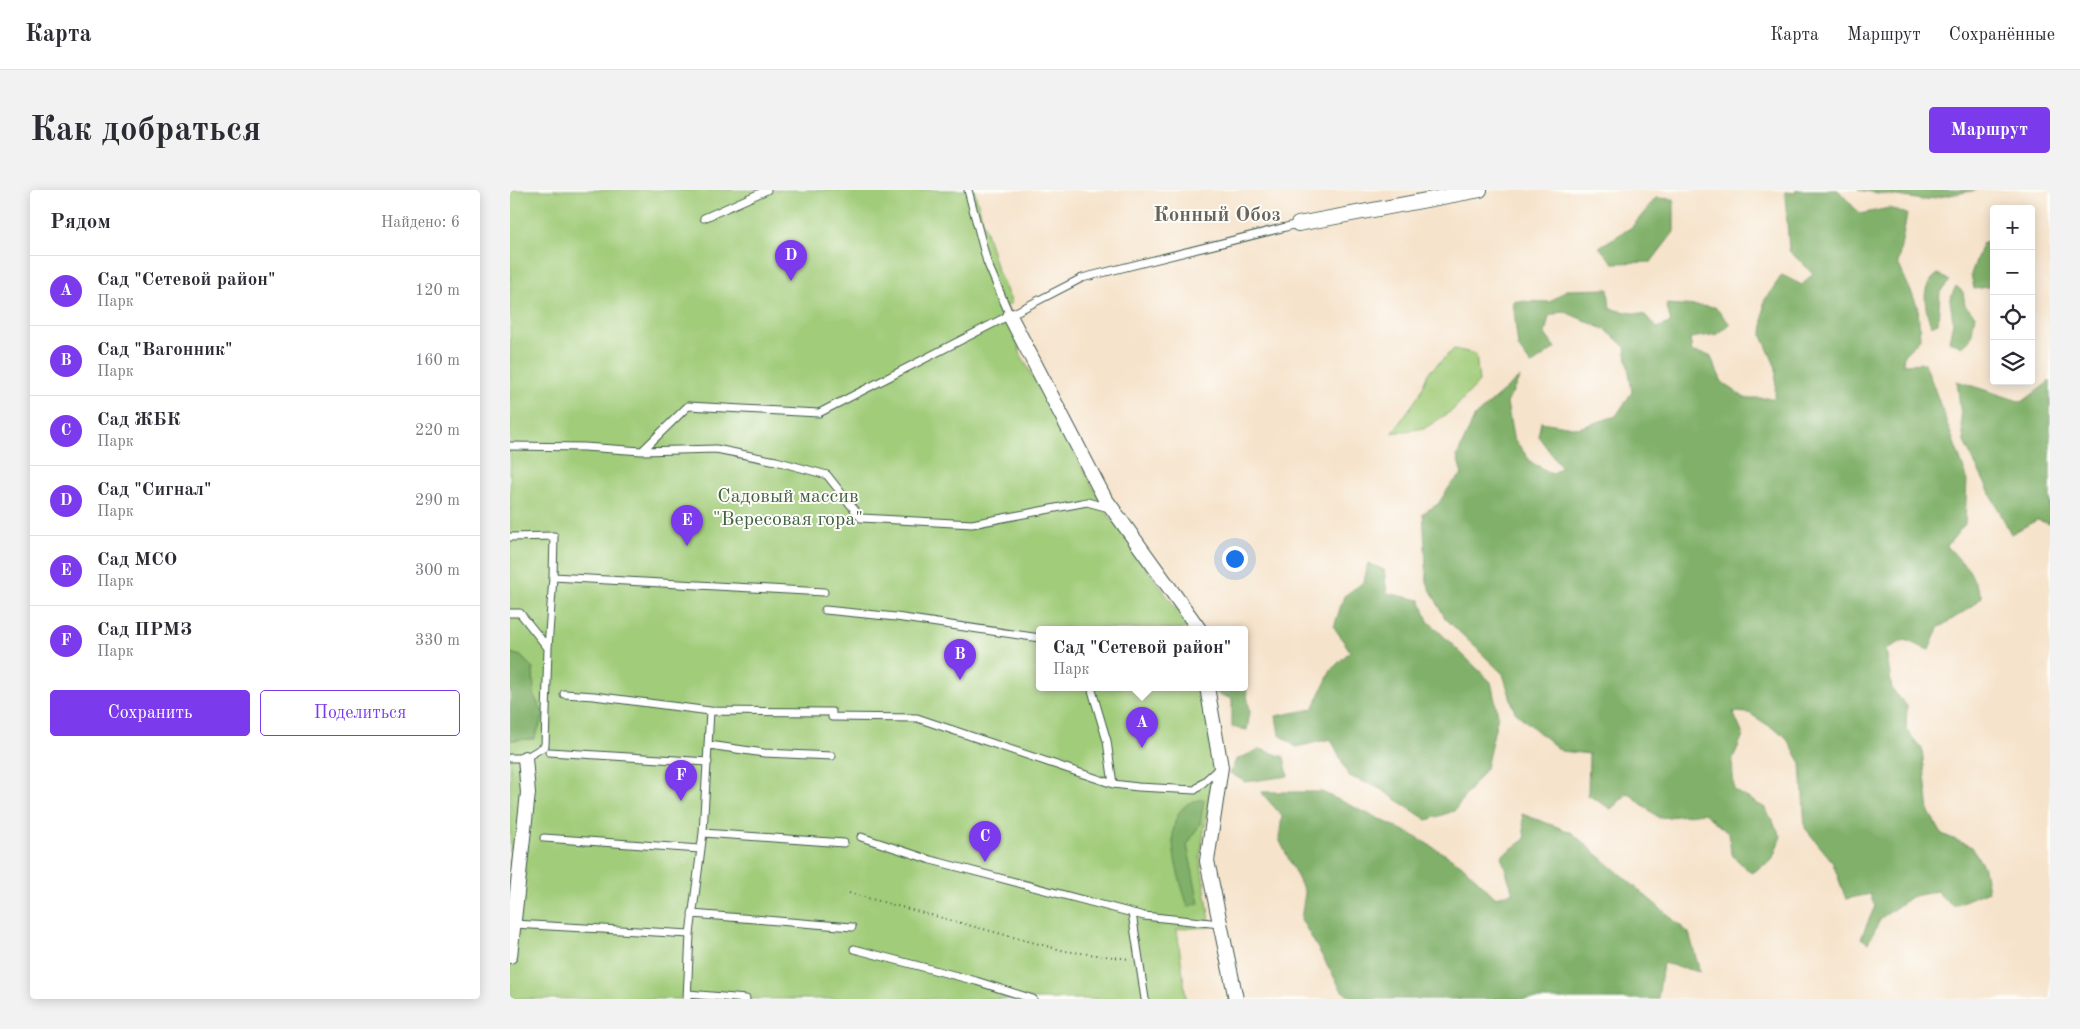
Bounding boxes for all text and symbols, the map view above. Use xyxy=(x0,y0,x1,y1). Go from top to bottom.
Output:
text: Карта xyxy=(25,23,92,47)
text: Карта xyxy=(1770,26,1819,44)
text: Маршрут xyxy=(1847,26,1921,44)
text: Сохранённые xyxy=(1949,26,2055,44)
button: Маршрут xyxy=(1929,107,2050,153)
text: Как добраться xyxy=(30,113,261,148)
district label: Конный Обоз xyxy=(1153,205,1281,226)
map controls xyxy=(1990,205,2035,385)
button: + xyxy=(1990,205,2035,250)
text: Рядом xyxy=(50,212,111,233)
text: Найдено: 6 xyxy=(381,215,460,231)
pin: D xyxy=(775,240,807,281)
button: − xyxy=(1990,250,2035,295)
text: Сад "Сетевой район" xyxy=(97,271,275,290)
text: A xyxy=(60,283,72,299)
text: 120 m xyxy=(415,283,460,299)
text: Парк xyxy=(97,294,134,310)
button: locate xyxy=(1990,295,2035,340)
button: layers xyxy=(1990,340,2035,385)
text: Сад "Вагонник" xyxy=(97,341,233,360)
text: B xyxy=(60,353,72,369)
text: 160 m xyxy=(415,353,460,369)
text: Парк xyxy=(97,364,134,380)
text: Сад ЖБК xyxy=(97,411,181,430)
text: C xyxy=(61,423,71,439)
text: 220 m xyxy=(415,423,460,439)
text: Парк xyxy=(97,434,134,450)
text: Сад "Сигнал" xyxy=(97,481,211,500)
park label: Садовый массив "Вересовая гора" xyxy=(713,487,863,530)
text: D xyxy=(60,493,72,509)
text: 290 m xyxy=(415,493,460,509)
text: Парк xyxy=(97,504,134,520)
pin: E xyxy=(671,505,703,546)
your location xyxy=(1222,546,1248,572)
text: Сад МСО xyxy=(97,551,177,570)
text: E xyxy=(60,563,72,579)
text: 300 m xyxy=(415,563,460,579)
text: Парк xyxy=(97,574,134,590)
text: Сад ПРМЗ xyxy=(97,621,192,640)
popup xyxy=(1036,626,1248,691)
text: F xyxy=(61,633,71,649)
text: 330 m xyxy=(415,633,460,649)
pin: B xyxy=(944,639,976,680)
text: Сад "Сетевой район" xyxy=(1053,639,1231,658)
text: Парк xyxy=(97,644,134,660)
text: Парк xyxy=(1053,662,1090,678)
button: Сохранить xyxy=(50,690,250,736)
button: Поделиться xyxy=(260,690,460,736)
pin: A xyxy=(1126,707,1158,748)
pin: F xyxy=(665,760,697,801)
pin: C xyxy=(969,821,1001,862)

